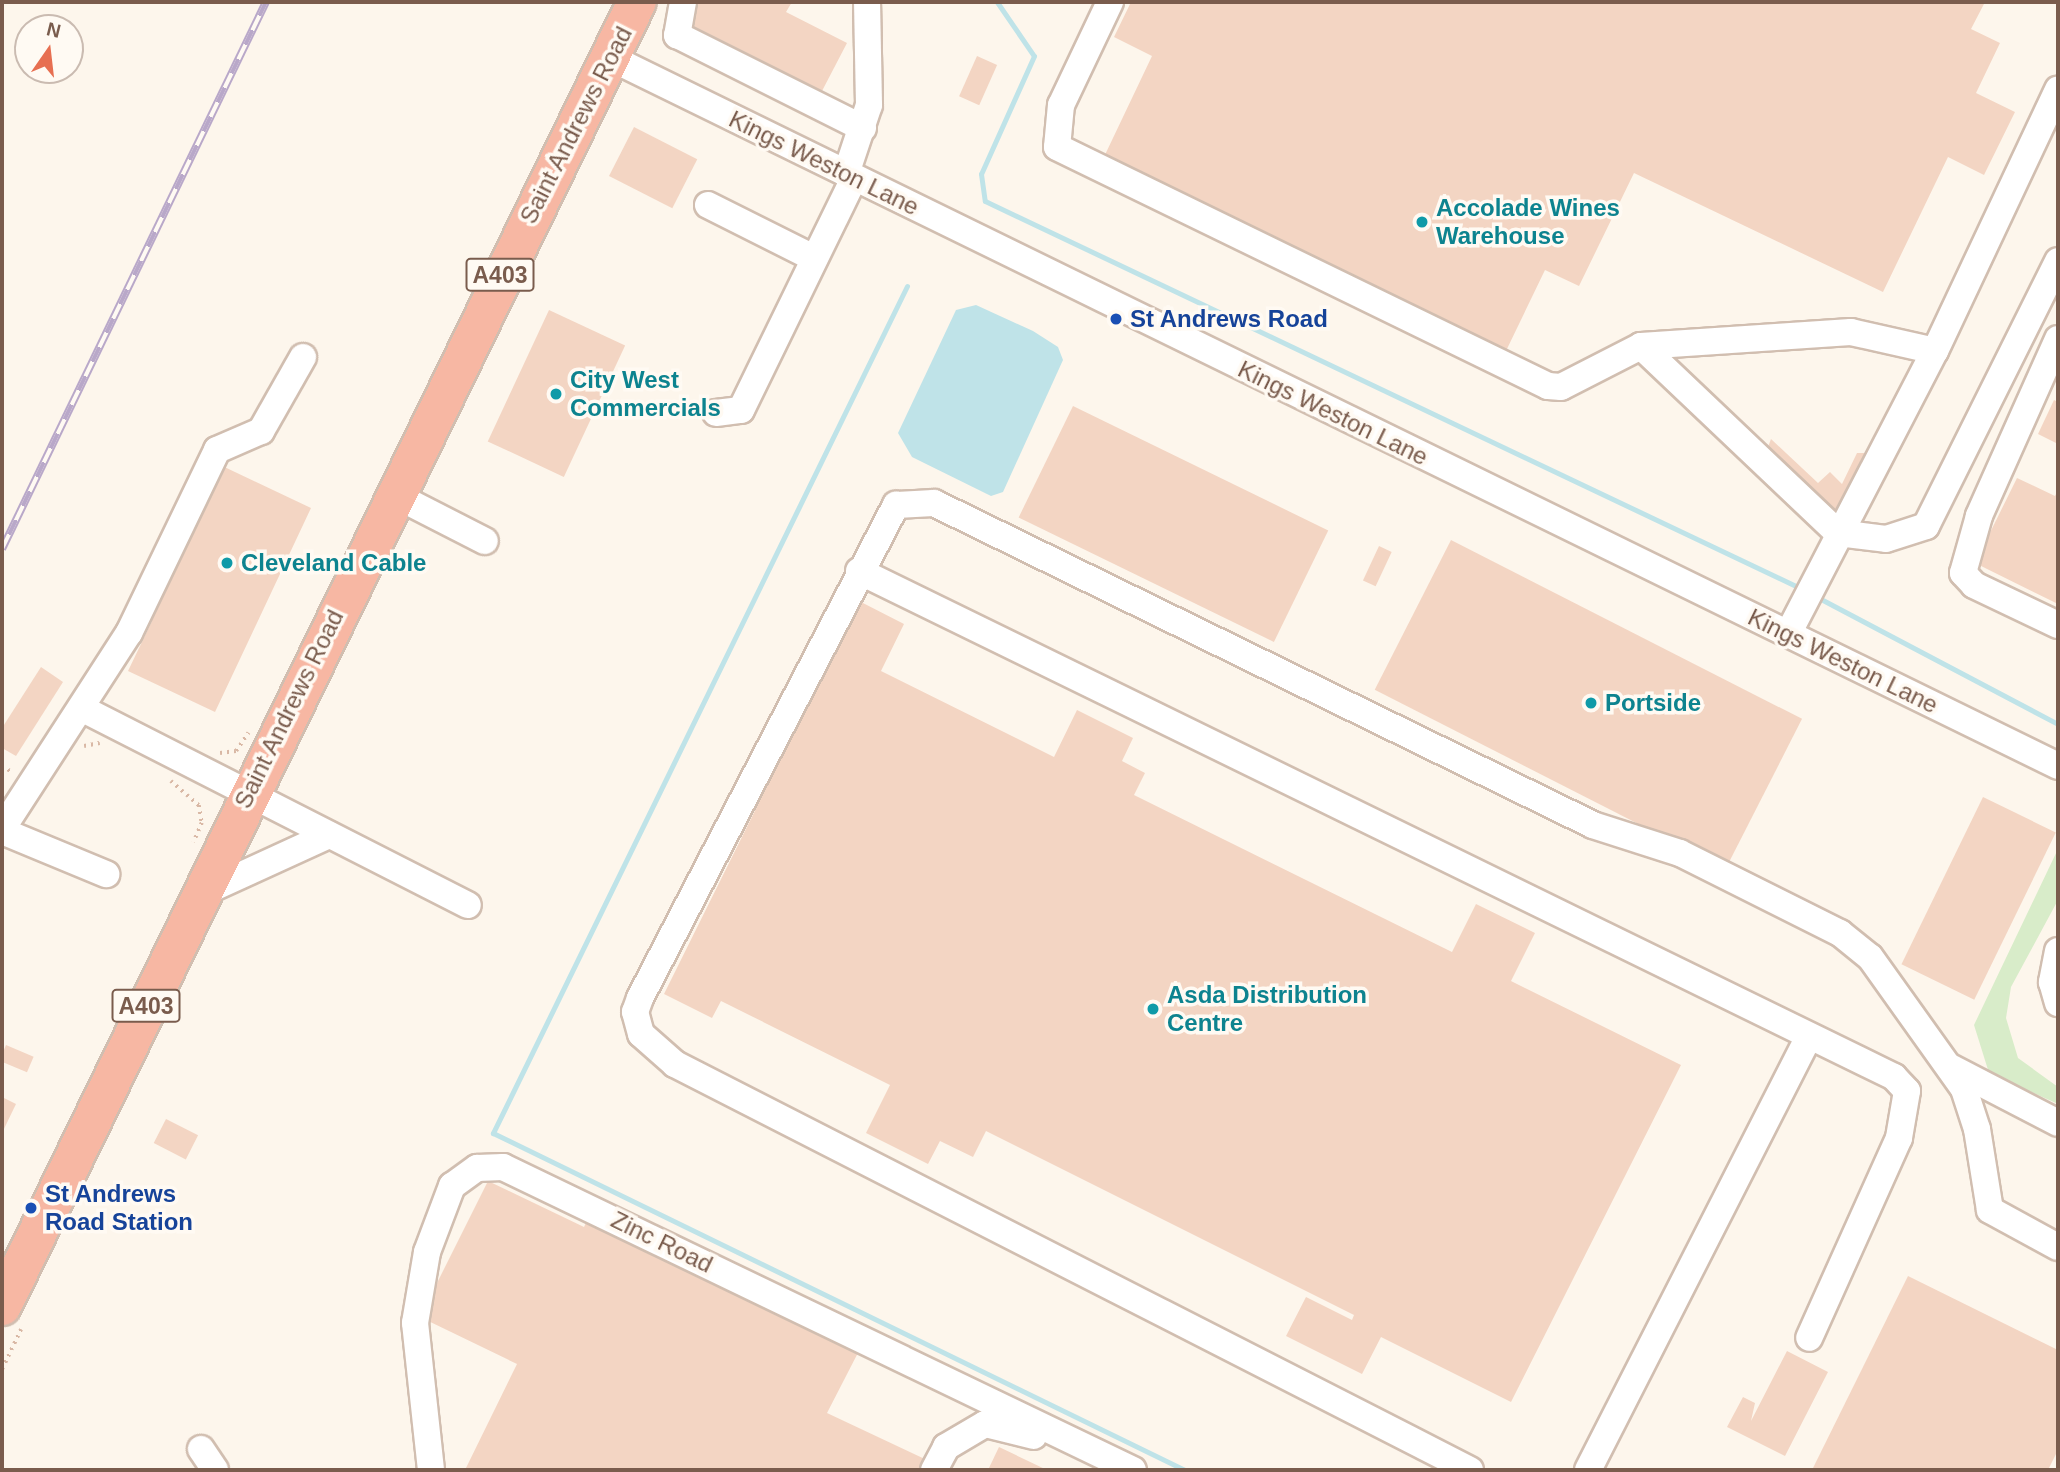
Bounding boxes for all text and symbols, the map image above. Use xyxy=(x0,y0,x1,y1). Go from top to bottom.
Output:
north arrow xyxy=(14,14,84,84)
text: N xyxy=(45,18,63,42)
street label: Saint Andrews Road xyxy=(514,21,638,229)
street label: Kings Weston Lane xyxy=(724,105,924,221)
place label: Accolade Wines Warehouse xyxy=(1436,194,1620,250)
marker: Accolade Wines Warehouse xyxy=(1414,214,1430,230)
road number: A403 xyxy=(465,256,535,294)
place label: St Andrews Road xyxy=(1130,305,1329,333)
marker: St Andrews Road xyxy=(1108,311,1124,327)
street label: Kings Weston Lane xyxy=(1233,355,1433,471)
place label: City West Commercials xyxy=(570,366,721,422)
marker: City West Commercials xyxy=(548,386,564,402)
place label: Cleveland Cable xyxy=(241,549,426,577)
marker: Cleveland Cable xyxy=(219,555,235,571)
street label: Kings Weston Lane xyxy=(1743,603,1943,719)
street label: Saint Andrews Road xyxy=(228,604,350,814)
place label: Portside xyxy=(1605,689,1701,717)
marker: Portside xyxy=(1583,695,1599,711)
place label: Asda Distribution Centre xyxy=(1167,981,1367,1037)
road number: A403 xyxy=(111,987,181,1026)
marker: Asda Distribution Centre xyxy=(1145,1001,1161,1017)
place label: St Andrews Road Station xyxy=(45,1180,193,1236)
marker: St Andrews Road Station xyxy=(23,1200,39,1216)
street label: Zinc Road xyxy=(607,1205,717,1279)

